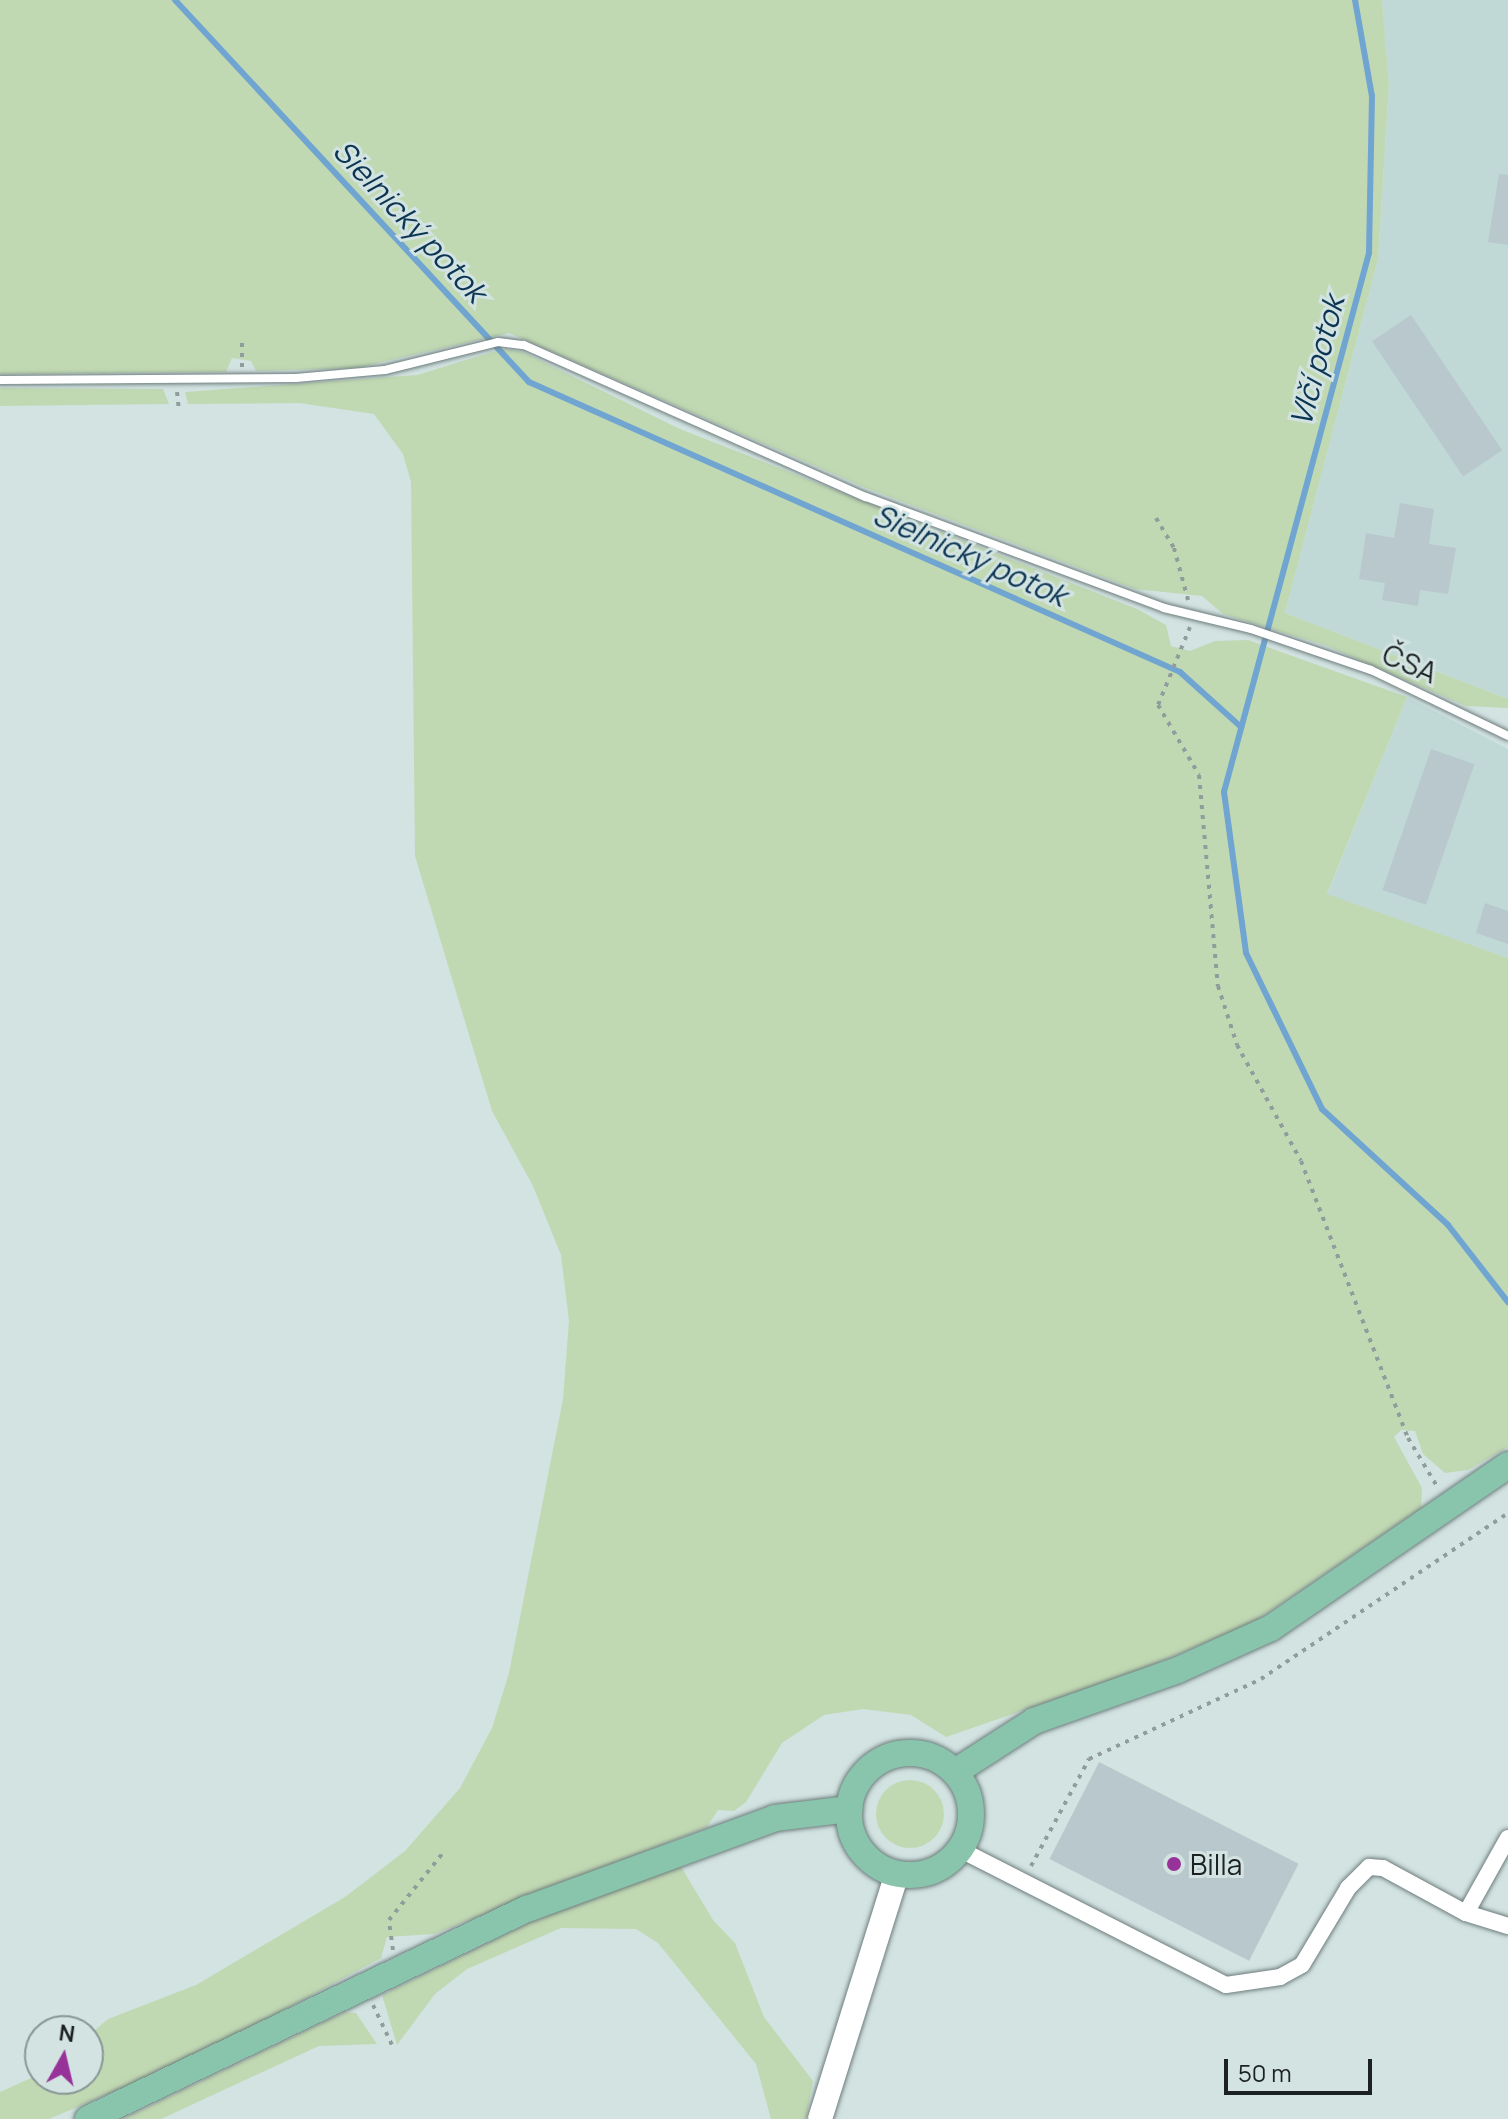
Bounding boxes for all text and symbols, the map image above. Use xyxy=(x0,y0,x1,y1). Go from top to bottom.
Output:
water label: Sielnický potok xyxy=(326,133,494,309)
water label: Vlčí potok xyxy=(1282,292,1352,430)
water label: Sielnický potok xyxy=(868,496,1072,614)
street label: ČSA xyxy=(1378,637,1442,689)
place label: Billa xyxy=(1190,1847,1242,1881)
marker: Billa xyxy=(1165,1855,1183,1873)
north arrow xyxy=(24,2015,104,2095)
text: N xyxy=(57,2017,77,2049)
scale bar xyxy=(1228,2043,1376,2093)
text: 50 m xyxy=(1238,2056,1292,2089)

